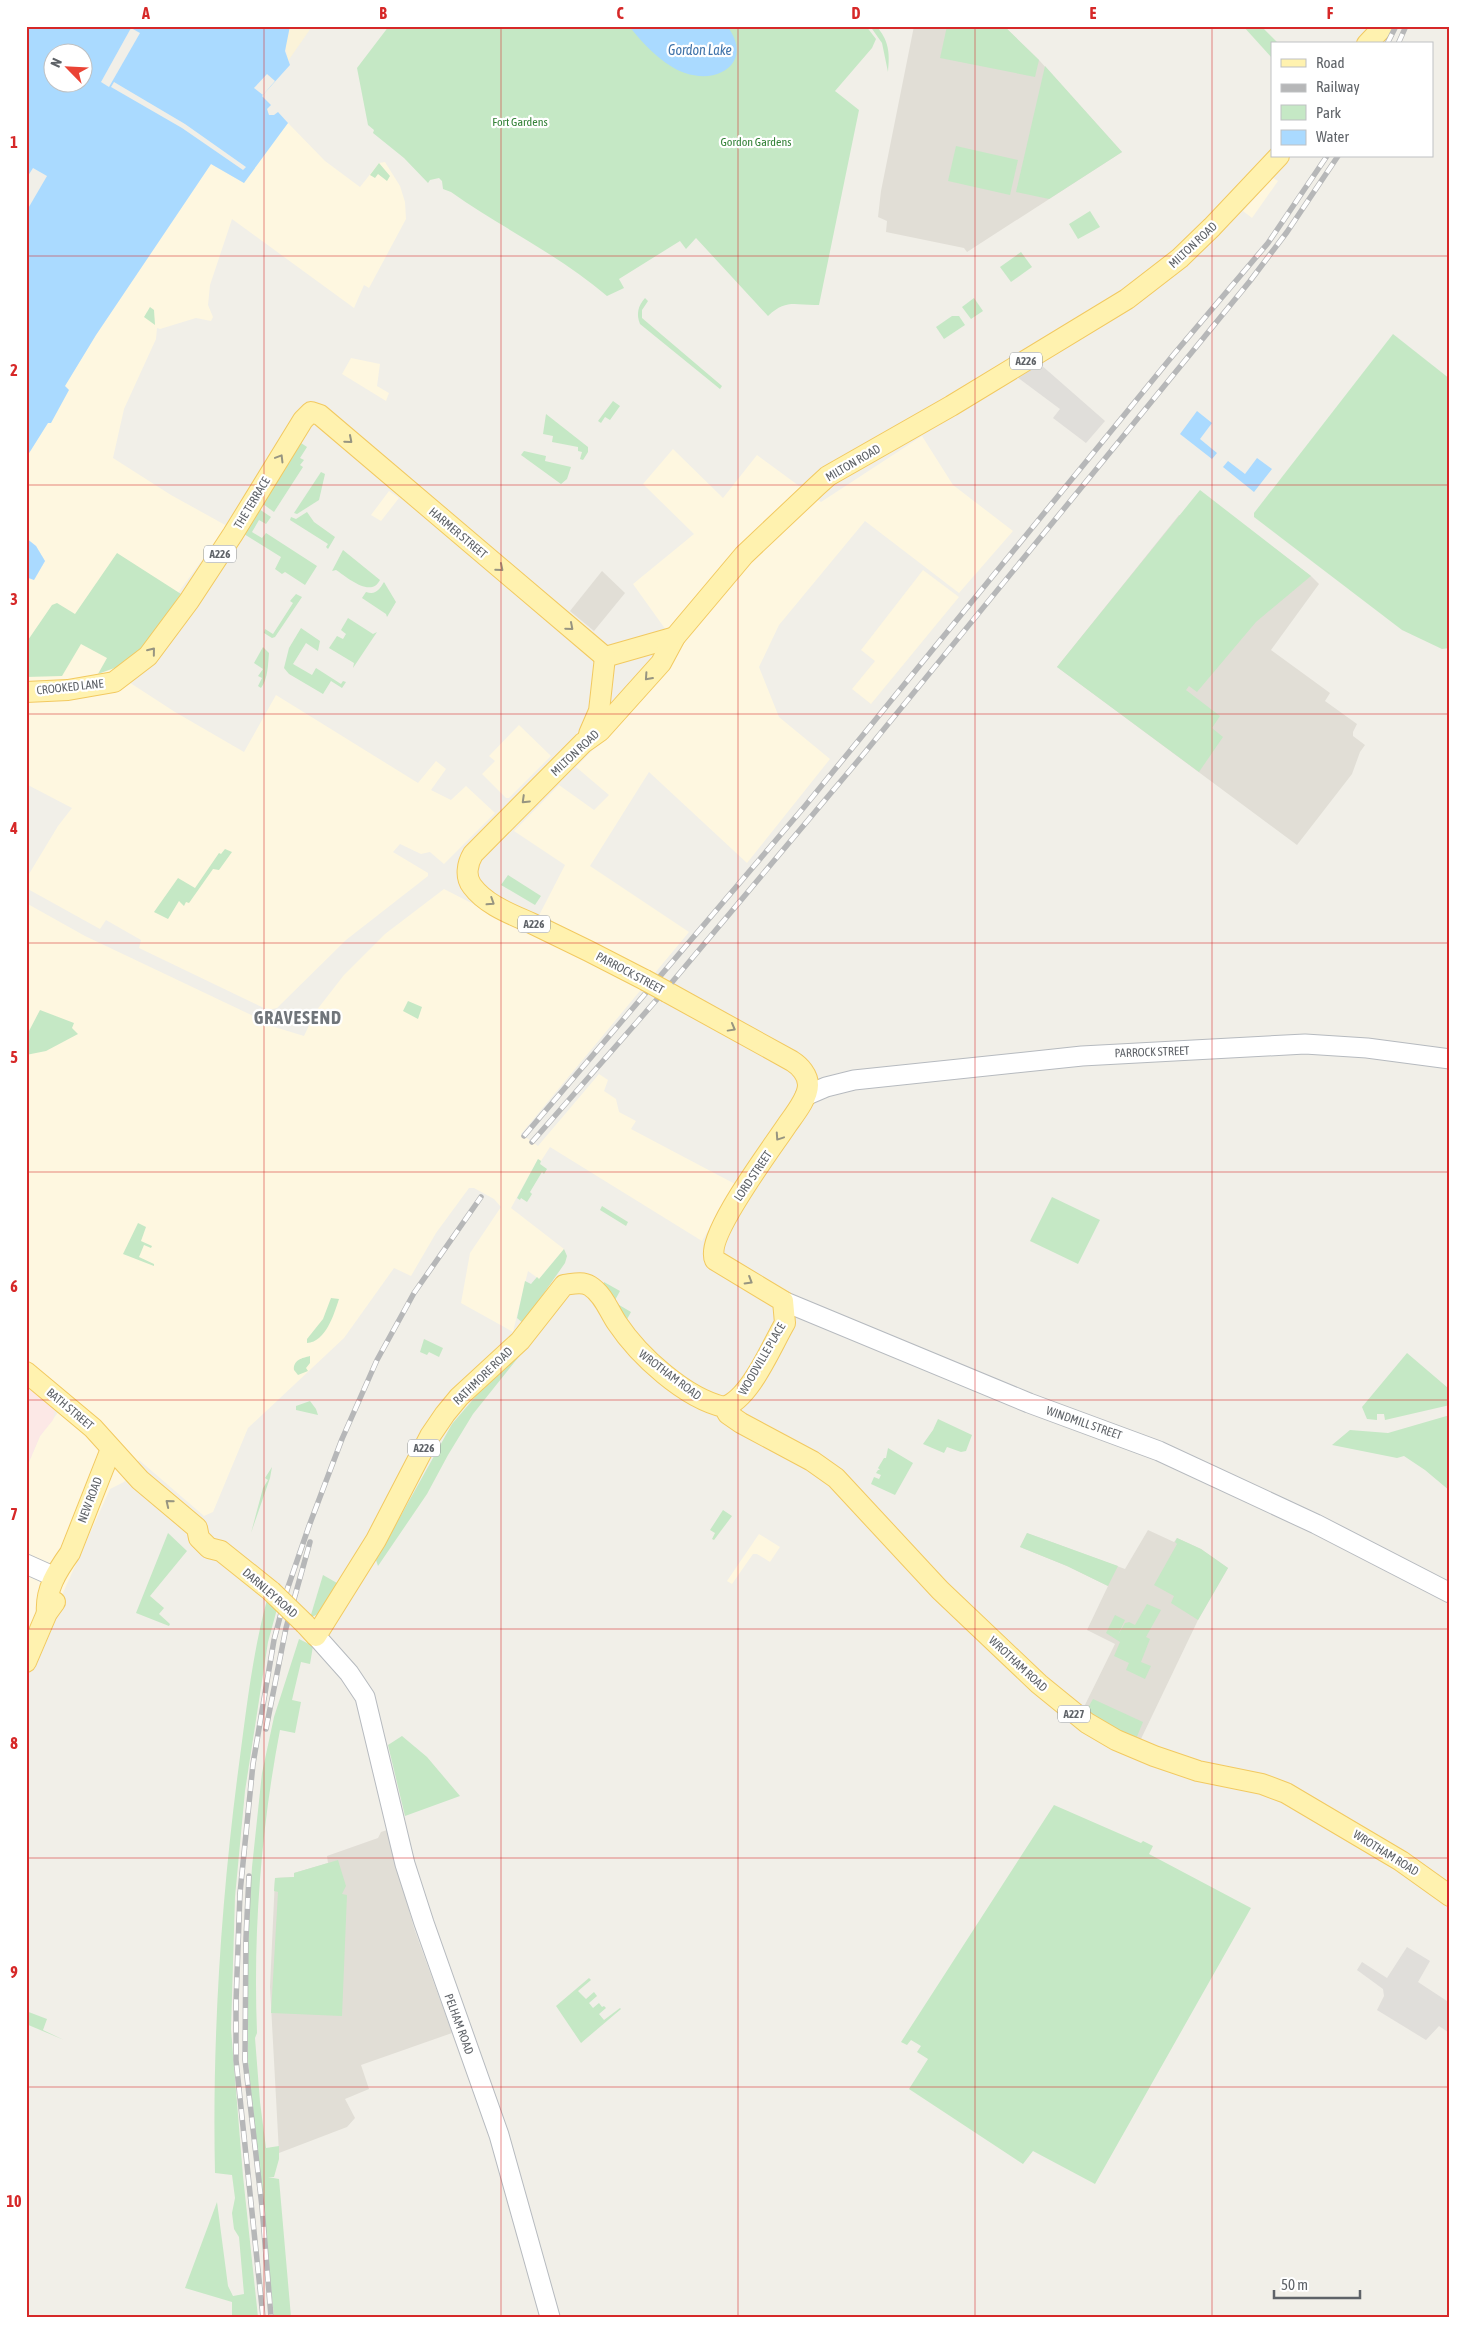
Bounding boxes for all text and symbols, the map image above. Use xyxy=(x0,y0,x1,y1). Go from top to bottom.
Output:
text: A xyxy=(141,4,150,22)
text: B xyxy=(379,4,387,22)
text: C xyxy=(616,4,624,22)
text: D xyxy=(852,4,861,22)
text: E xyxy=(1090,4,1097,22)
text: F xyxy=(1327,4,1334,22)
north arrow xyxy=(42,42,92,92)
water label: Gordon Lake xyxy=(668,42,732,58)
legend xyxy=(1271,42,1434,158)
text: Road xyxy=(1316,54,1345,71)
text: N xyxy=(47,56,65,70)
text: Railway xyxy=(1316,78,1360,95)
text: Park xyxy=(1316,104,1341,121)
park label: Fort Gardens xyxy=(492,115,548,129)
text: Water xyxy=(1316,128,1349,145)
text: 1 xyxy=(10,133,18,151)
park label: Gordon Gardens xyxy=(720,135,792,149)
street label: MILTON ROAD xyxy=(1166,219,1220,271)
road number: A226 xyxy=(1010,352,1042,370)
text: 2 xyxy=(10,361,18,379)
one-way arrow xyxy=(344,434,353,443)
street label: MILTON ROAD xyxy=(823,442,883,484)
one-way arrow xyxy=(274,454,284,463)
street label: THE TERRACE xyxy=(231,475,273,531)
street label: HARMER STREET xyxy=(426,505,490,562)
road number: A226 xyxy=(204,546,236,562)
one-way arrow xyxy=(494,562,503,570)
text: 3 xyxy=(10,590,18,608)
one-way arrow xyxy=(564,621,573,630)
one-way arrow xyxy=(146,648,154,657)
one-way arrow xyxy=(645,672,654,681)
street label: CROOKED LANE xyxy=(36,677,104,697)
street label: MILTON ROAD xyxy=(548,727,602,779)
one-way arrow xyxy=(522,794,531,803)
text: 4 xyxy=(9,819,18,837)
one-way arrow xyxy=(485,896,494,905)
road number: A226 xyxy=(518,916,550,932)
street label: PARROCK STREET xyxy=(594,949,667,997)
district label: GRAVESEND xyxy=(254,1007,342,1028)
one-way arrow xyxy=(727,1021,736,1031)
street label: PARROCK STREET xyxy=(1114,1044,1190,1060)
text: 5 xyxy=(10,1048,18,1066)
one-way arrow xyxy=(776,1132,785,1141)
street label: LORD STREET xyxy=(731,1148,775,1204)
one-way arrow xyxy=(744,1274,753,1284)
text: 6 xyxy=(10,1277,18,1295)
street label: WOODVILLE PLACE xyxy=(736,1320,788,1398)
street label: RATHMORE ROAD xyxy=(450,1344,516,1408)
street label: WROTHAM ROAD xyxy=(636,1347,704,1403)
street label: BATH STREET xyxy=(44,1385,97,1433)
street label: WINDMILL STREET xyxy=(1044,1403,1124,1443)
road number: A226 xyxy=(408,1440,440,1456)
street label: NEW ROAD xyxy=(75,1475,105,1525)
one-way arrow xyxy=(166,1499,175,1508)
text: 7 xyxy=(10,1505,18,1523)
street label: DARNLEY ROAD xyxy=(240,1565,300,1621)
street label: WROTHAM ROAD xyxy=(986,1633,1050,1695)
road number: A227 xyxy=(1058,1706,1090,1722)
text: 8 xyxy=(10,1734,18,1752)
street label: WROTHAM ROAD xyxy=(1351,1827,1422,1879)
text: 9 xyxy=(10,1963,18,1981)
street label: PELHAM ROAD xyxy=(442,1992,477,2057)
text: 10 xyxy=(6,2192,22,2210)
scale bar xyxy=(1274,2268,1360,2300)
text: 50 m xyxy=(1281,2276,1308,2293)

